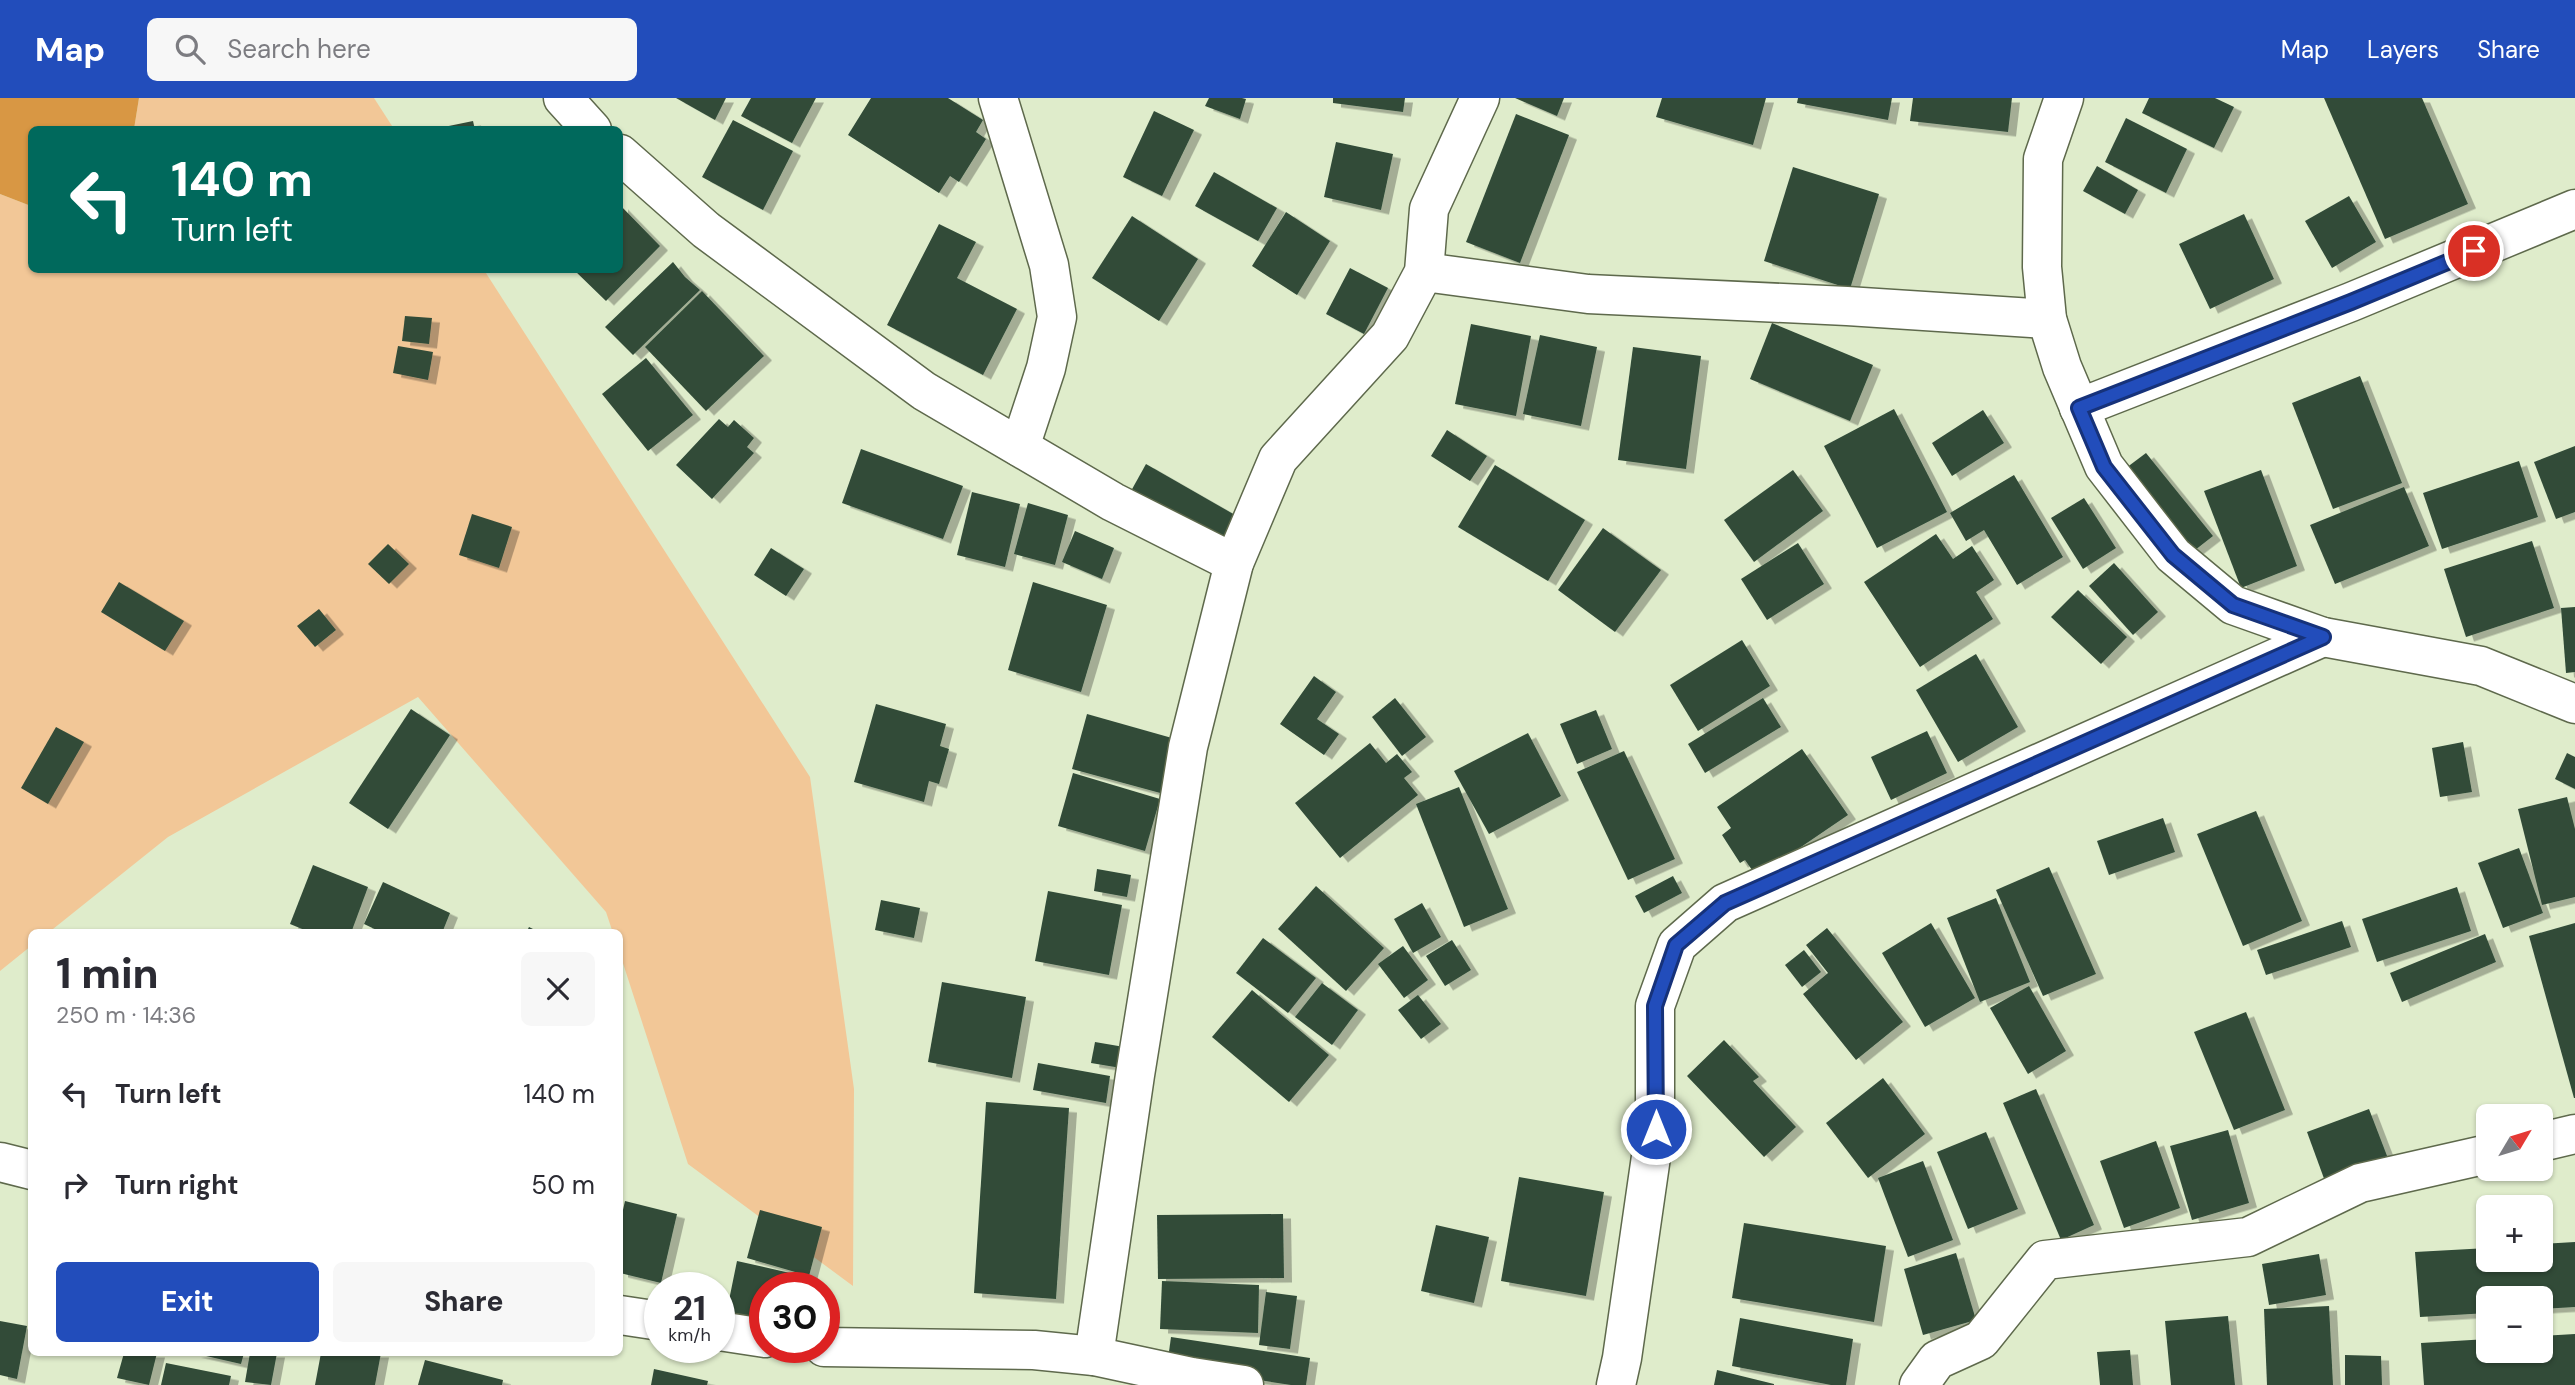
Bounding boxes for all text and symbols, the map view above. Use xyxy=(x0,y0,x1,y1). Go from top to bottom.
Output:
search box xyxy=(147,18,637,81)
text: Map xyxy=(35,28,105,71)
icon: search xyxy=(171,30,209,68)
text: Search here xyxy=(227,32,371,66)
text: Map xyxy=(2281,34,2329,65)
text: Layers xyxy=(2367,34,2439,65)
text: Share xyxy=(2477,34,2540,65)
text: 140 m xyxy=(171,147,313,211)
icon: left xyxy=(56,154,147,245)
text: Turn left xyxy=(171,209,293,251)
pin xyxy=(2444,221,2504,281)
icon: arrive xyxy=(2455,232,2493,270)
text: 1 min xyxy=(56,946,159,1001)
button: close xyxy=(521,952,595,1026)
text: 250 m · 14:36 xyxy=(56,1000,196,1030)
icon: left xyxy=(56,1075,94,1113)
text: Turn left xyxy=(115,1077,222,1111)
text: 140 m xyxy=(523,1077,595,1111)
position arrow xyxy=(1619,1092,1693,1166)
north arrow xyxy=(2476,1104,2553,1181)
map controls xyxy=(2476,1104,2553,1363)
icon: right xyxy=(56,1166,94,1204)
text: Turn right xyxy=(115,1168,239,1202)
text: 50 m xyxy=(531,1168,595,1202)
button: + xyxy=(2476,1195,2553,1272)
button: Exit xyxy=(56,1262,319,1342)
button: Share xyxy=(333,1262,595,1342)
speed limit sign: 30 xyxy=(749,1272,840,1363)
text: 21 xyxy=(673,1285,706,1331)
button: − xyxy=(2476,1286,2553,1363)
text: km/h xyxy=(668,1323,711,1347)

